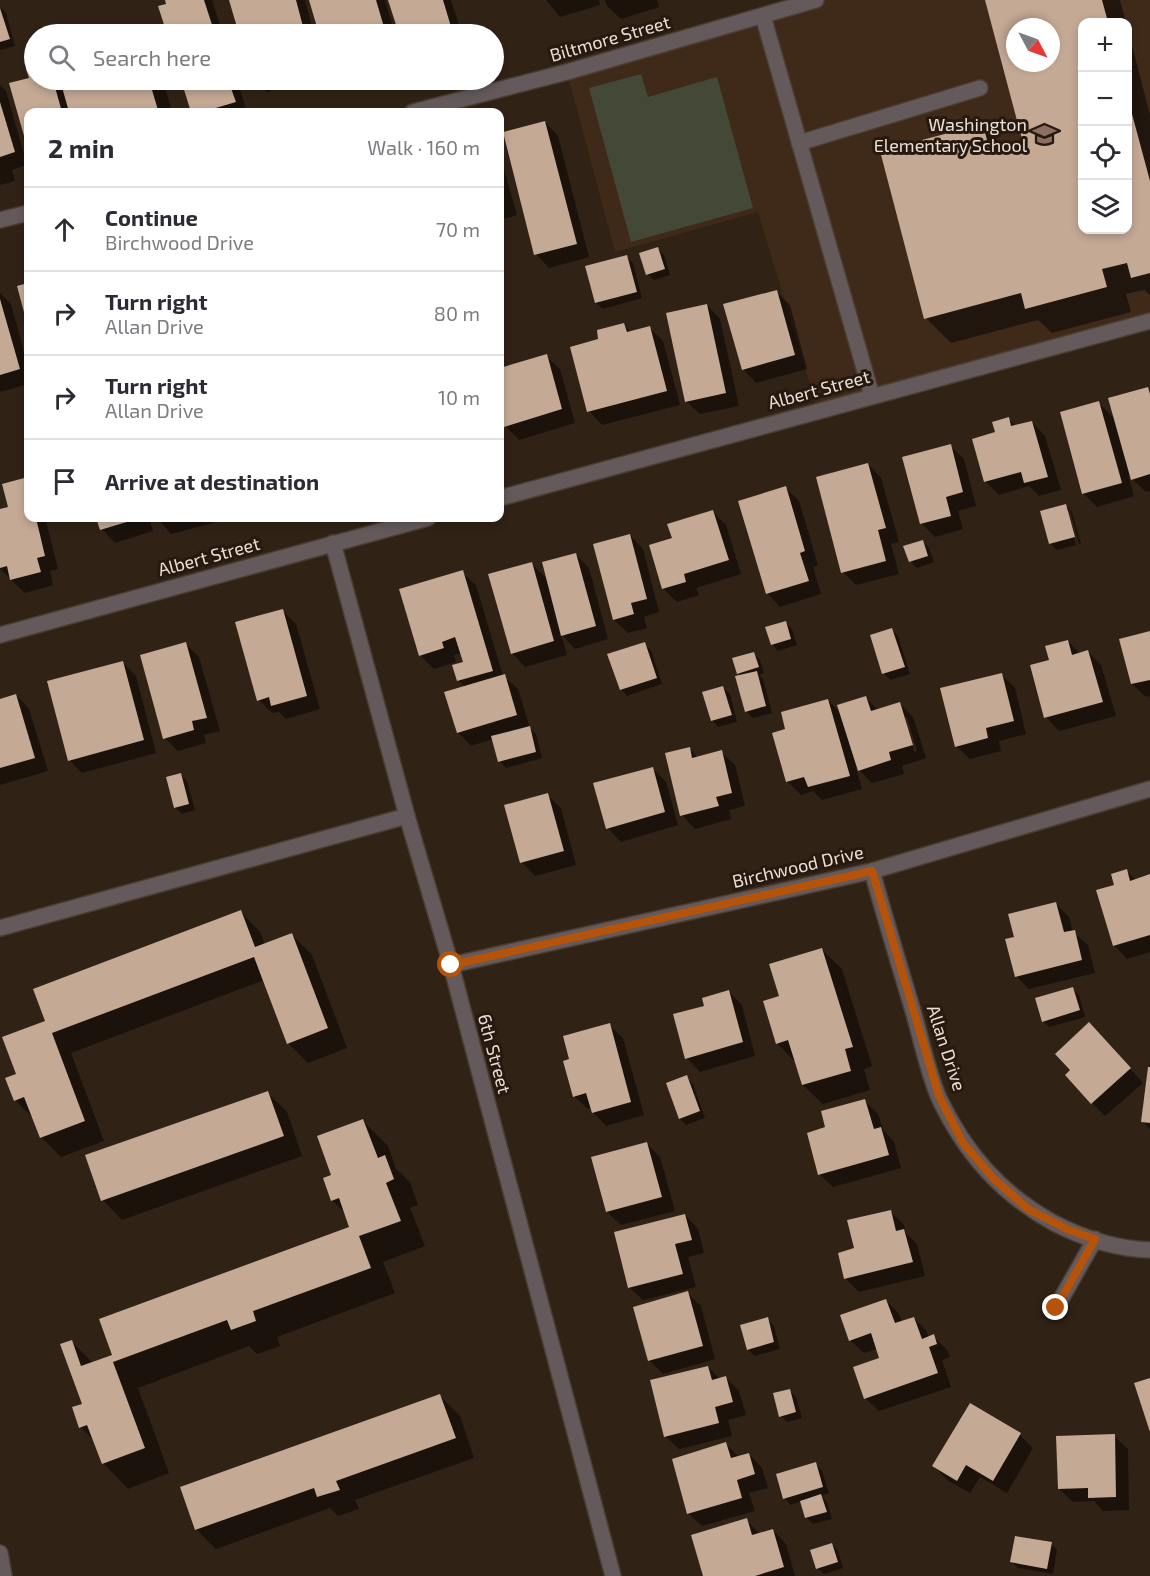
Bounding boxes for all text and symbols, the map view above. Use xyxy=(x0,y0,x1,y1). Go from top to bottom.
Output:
street label: Biltmore Street xyxy=(547,10,673,66)
north arrow xyxy=(1006,18,1060,72)
map controls xyxy=(1078,18,1132,234)
button: + xyxy=(1078,18,1132,72)
search box xyxy=(24,24,504,90)
icon: search xyxy=(45,41,78,74)
text: Search here xyxy=(93,44,211,70)
button: − xyxy=(1078,72,1132,126)
place label: Washington Elementary School xyxy=(874,113,1028,156)
school or university icon: Washington Elementary School xyxy=(1032,122,1058,148)
button: locate xyxy=(1078,126,1132,180)
text: 2 min xyxy=(48,132,114,163)
text: Walk · 160 m xyxy=(367,135,480,159)
button: layers xyxy=(1078,180,1132,234)
text: Continue xyxy=(105,204,198,230)
icon: ahead xyxy=(48,213,81,246)
text: 70 m xyxy=(436,217,480,241)
text: Birchwood Drive xyxy=(105,230,254,254)
text: Turn right xyxy=(105,288,207,314)
icon: right xyxy=(48,297,81,330)
text: 80 m xyxy=(434,301,480,325)
text: Allan Drive xyxy=(105,314,204,338)
street label: Albert Street xyxy=(765,365,872,413)
text: Turn right xyxy=(105,372,207,398)
icon: right xyxy=(48,381,81,414)
text: 10 m xyxy=(438,385,480,409)
text: Allan Drive xyxy=(105,398,204,422)
icon: arrive xyxy=(48,465,81,498)
text: Arrive at destination xyxy=(105,468,319,494)
street label: Albert Street xyxy=(155,532,262,580)
street label: Birchwood Drive xyxy=(730,840,866,892)
route start xyxy=(437,951,463,977)
street label: Allan Drive xyxy=(923,1002,971,1093)
street label: 6th Street xyxy=(474,1011,516,1096)
route end xyxy=(1042,1294,1068,1320)

